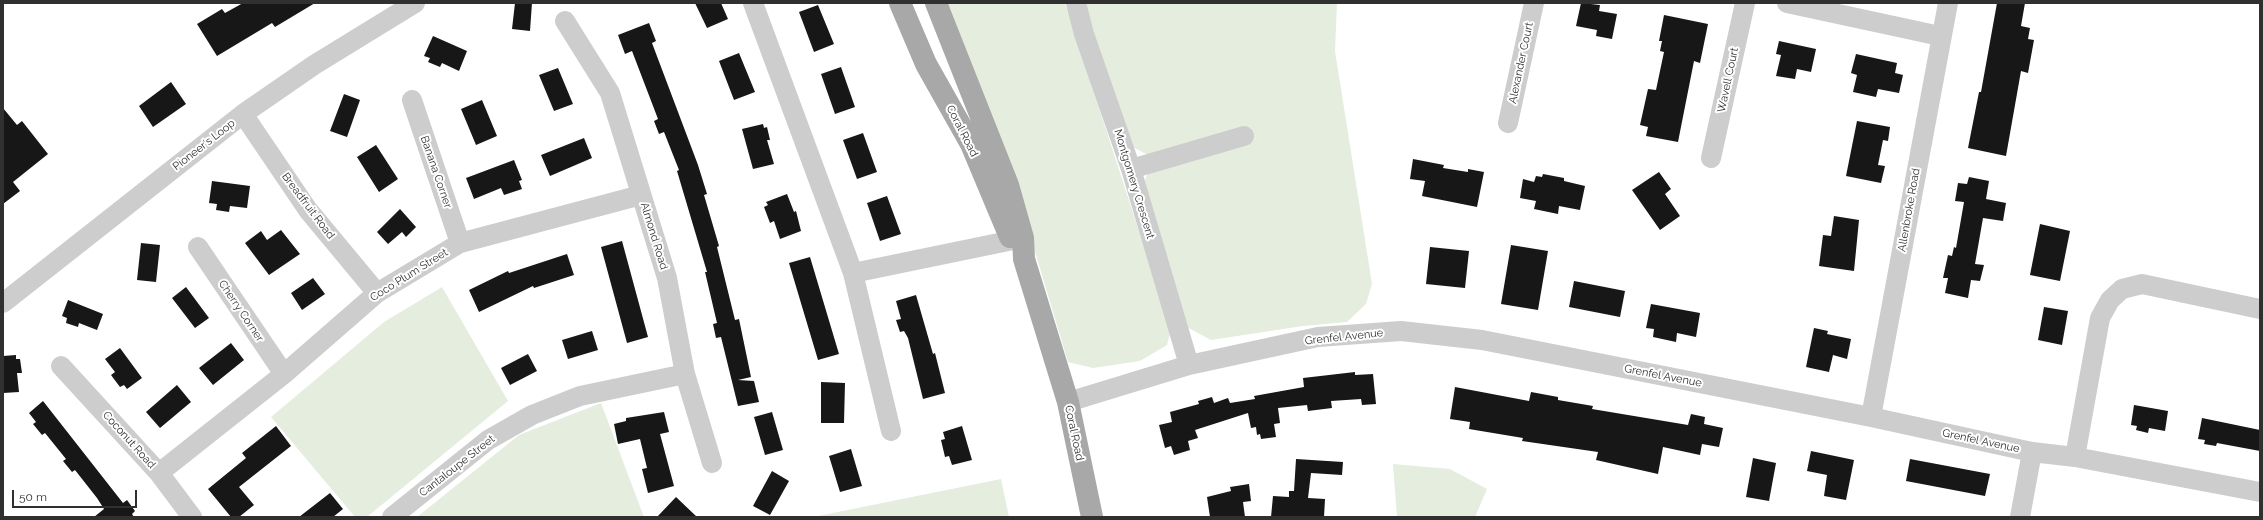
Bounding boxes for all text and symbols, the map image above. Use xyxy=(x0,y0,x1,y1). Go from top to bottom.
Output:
street label: Alexander Court xyxy=(1506,21,1536,105)
street label: Wavell Court xyxy=(1715,46,1741,114)
street label: Coral Road xyxy=(943,103,981,159)
street label: Pioneer's Loop xyxy=(170,117,238,173)
street label: Montgomery Crescent xyxy=(1111,128,1157,240)
street label: Banana Corner xyxy=(417,134,455,210)
street label: Allenbroke Road xyxy=(1895,167,1923,253)
street label: Breadfruit Road xyxy=(279,170,337,242)
street label: Almond Road xyxy=(638,201,670,271)
street label: Coco Plum Street xyxy=(368,246,450,304)
street label: Cherry Corner xyxy=(216,278,266,344)
street label: Grenfel Avenue xyxy=(1304,326,1384,348)
street label: Grenfel Avenue xyxy=(1623,362,1703,390)
street label: Coral Road xyxy=(1062,404,1086,462)
street label: Coconut Road xyxy=(100,409,158,471)
street label: Grenfel Avenue xyxy=(1941,426,2021,456)
street label: Cantaloupe Street xyxy=(417,432,497,500)
scale bar xyxy=(14,482,139,508)
text: 50 m xyxy=(19,490,47,504)

